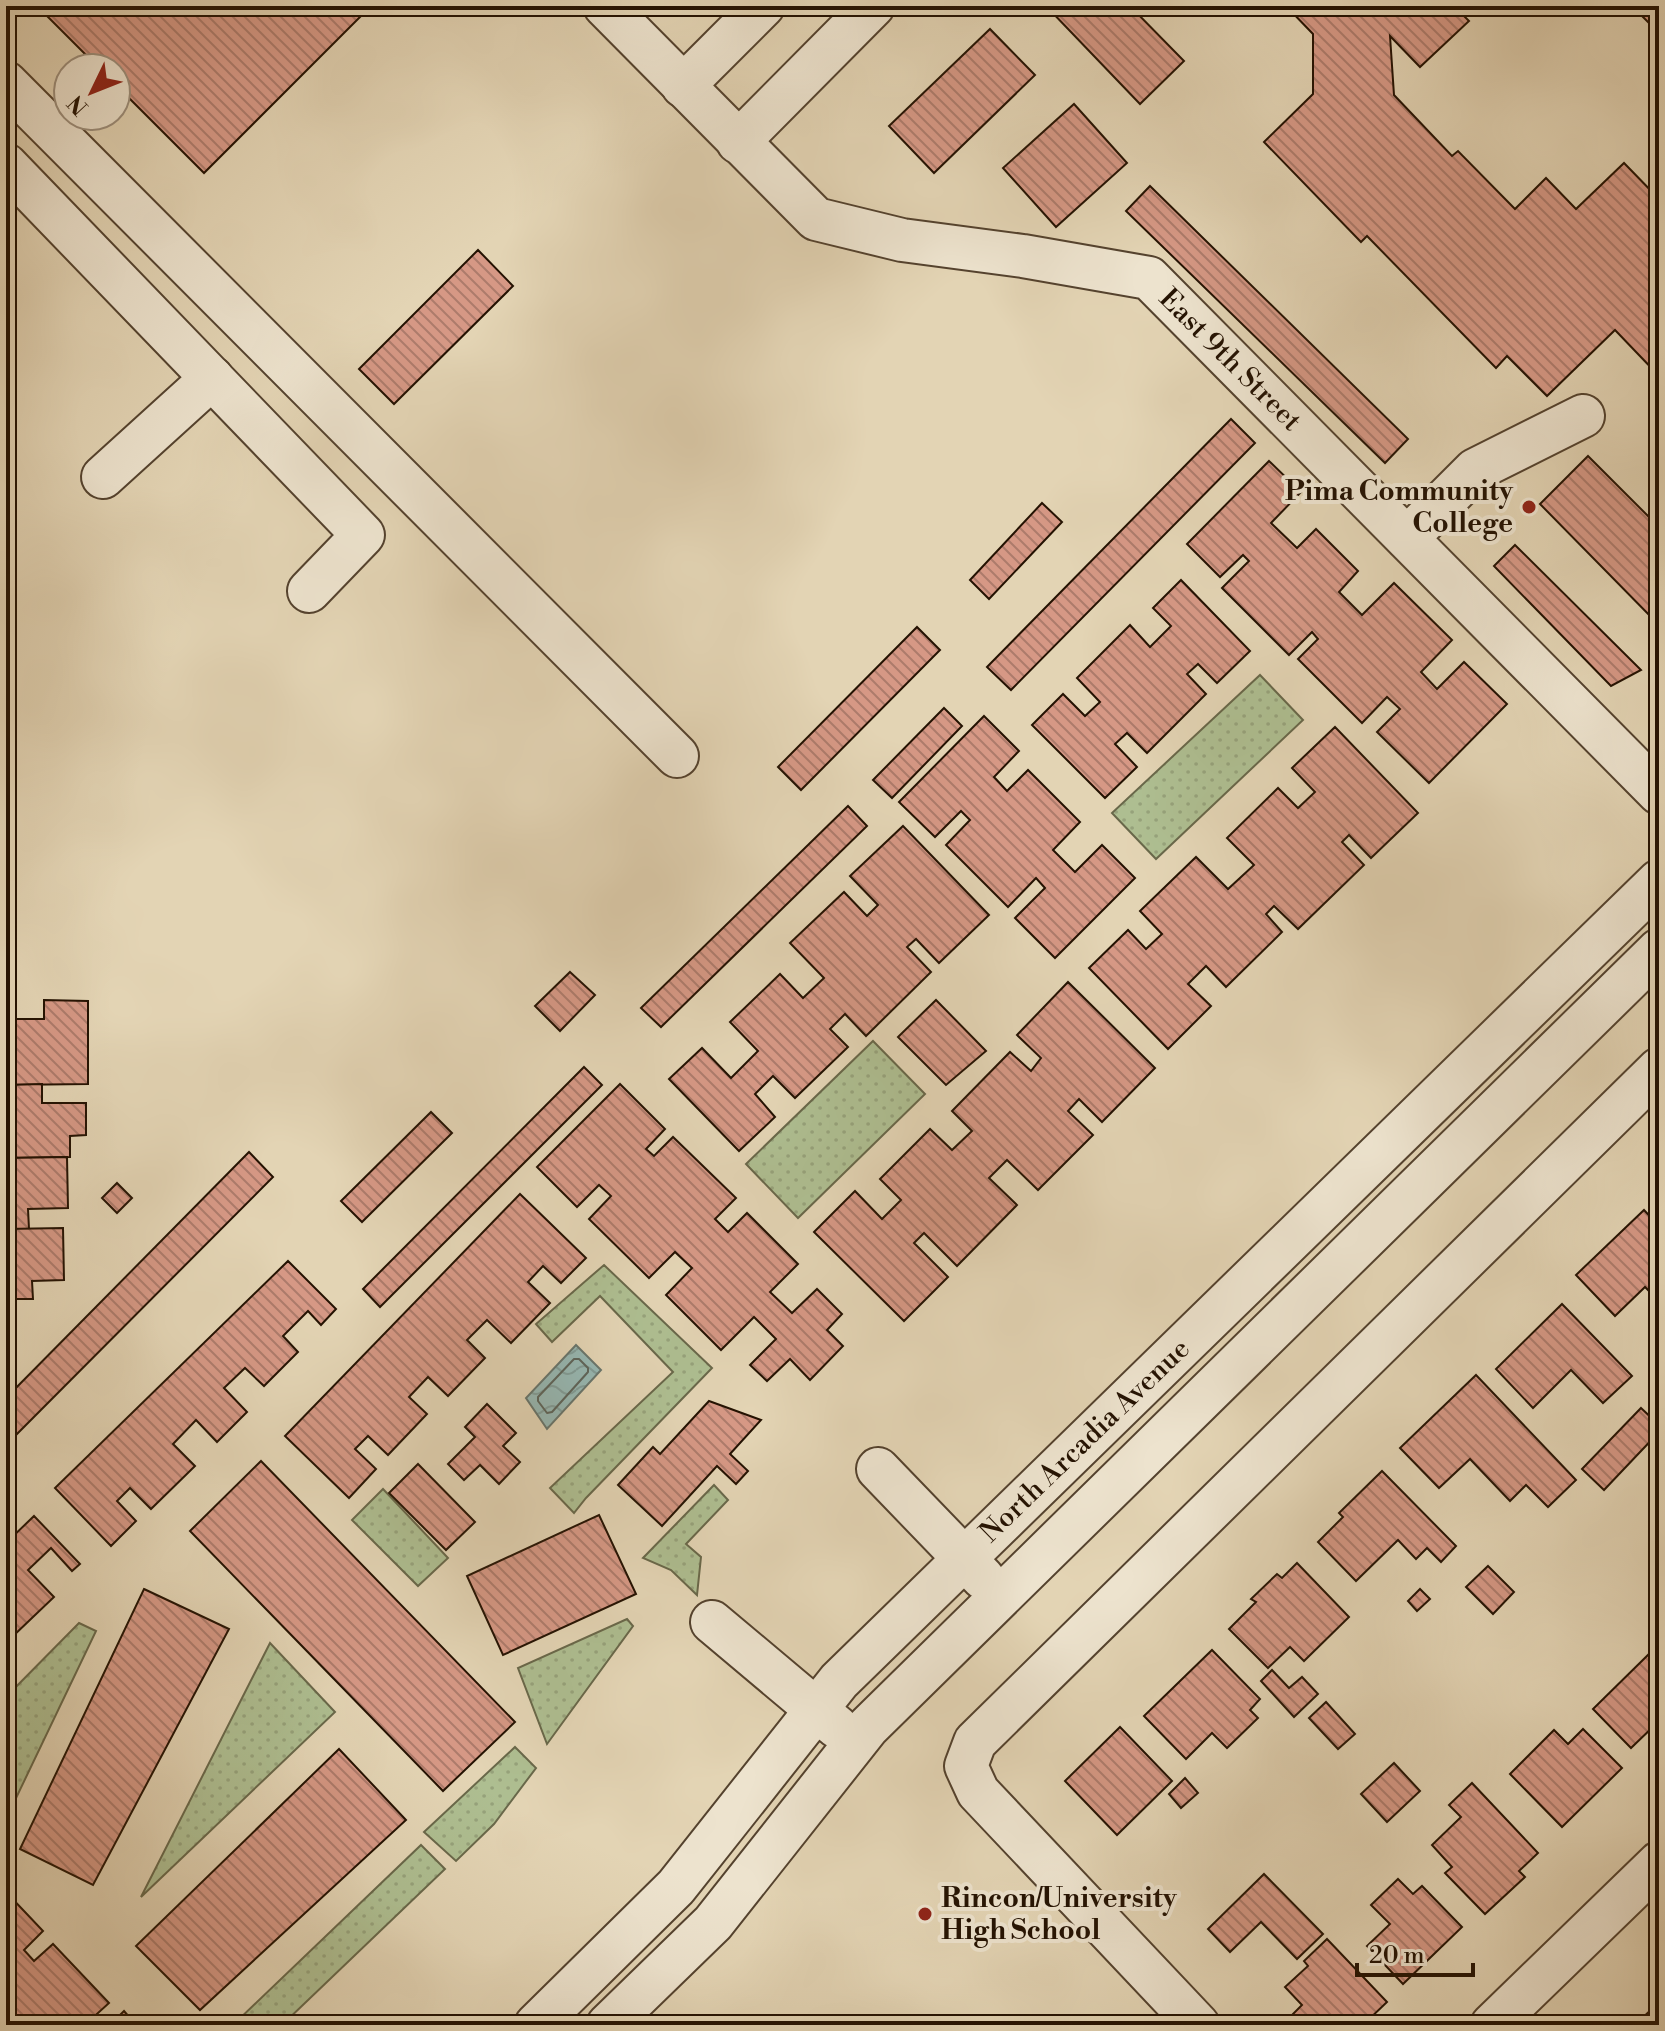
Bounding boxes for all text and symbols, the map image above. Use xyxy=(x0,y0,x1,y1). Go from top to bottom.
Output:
north arrow xyxy=(52,52,132,132)
text: N xyxy=(62,89,94,120)
street label: East 9th Street xyxy=(1151,281,1309,439)
place label: Pima Community College xyxy=(1285,474,1514,541)
marker: Pima Community College xyxy=(1520,498,1538,516)
street label: North Arcadia Avenue xyxy=(973,1332,1197,1550)
place label: Rincon/University High School xyxy=(941,1881,1178,1948)
marker: Rincon/University High School xyxy=(916,1905,934,1923)
scale bar xyxy=(1357,1927,1473,1977)
text: 20 m xyxy=(1369,1941,1425,1971)

